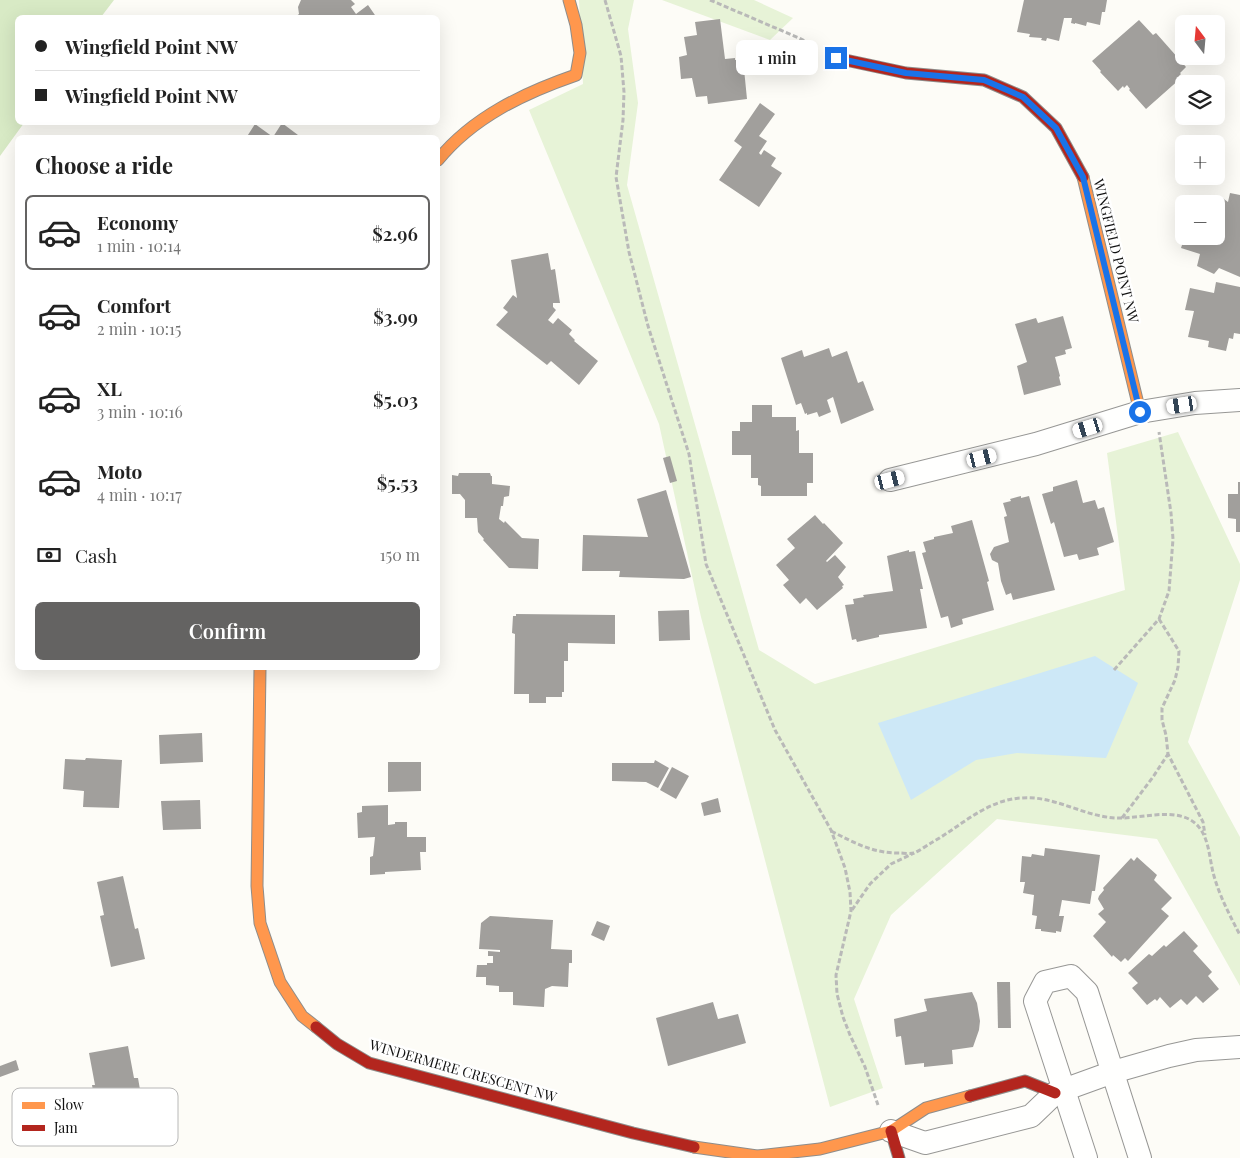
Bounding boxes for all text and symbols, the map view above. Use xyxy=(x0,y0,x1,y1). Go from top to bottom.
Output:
north arrow xyxy=(1175,15,1225,65)
map controls xyxy=(1175,15,1225,245)
text: Wingfield Point NW xyxy=(65,33,238,59)
callout: 1 min xyxy=(736,40,818,76)
text: 1 min xyxy=(758,47,796,68)
route end xyxy=(825,47,847,69)
button: layers xyxy=(1175,75,1225,125)
text: Wingfield Point NW xyxy=(65,82,238,108)
button: + xyxy=(1175,135,1225,185)
text: Choose a ride xyxy=(35,150,173,180)
street label: WINGFIELD POINT NW xyxy=(1089,176,1144,325)
button: − xyxy=(1175,195,1225,245)
text: Economy xyxy=(97,209,178,235)
icon: car xyxy=(37,210,82,255)
text: $2.96 xyxy=(372,220,418,246)
text: 1 min · 10:14 xyxy=(97,235,181,256)
text: Comfort xyxy=(97,292,171,318)
icon: car xyxy=(37,293,82,338)
text: $3.99 xyxy=(373,303,418,329)
text: 2 min · 10:15 xyxy=(97,318,181,339)
text: XL xyxy=(97,375,122,401)
icon: car xyxy=(37,376,82,421)
text: $5.03 xyxy=(373,386,418,412)
car xyxy=(1166,395,1197,415)
text: 3 min · 10:16 xyxy=(97,401,183,422)
route start xyxy=(1129,401,1151,423)
car xyxy=(1071,416,1104,440)
car xyxy=(965,447,998,469)
text: Moto xyxy=(97,458,142,484)
icon: car xyxy=(37,459,82,504)
text: $5.53 xyxy=(377,469,418,495)
car xyxy=(873,469,906,491)
text: 4 min · 10:17 xyxy=(97,484,182,505)
icon: cash xyxy=(35,541,63,569)
text: Cash xyxy=(75,542,117,568)
text: 150 m xyxy=(380,544,420,565)
button: Confirm xyxy=(35,602,420,660)
street label: WINDERMERE CRESCENT NW xyxy=(366,1034,559,1106)
legend xyxy=(12,1088,178,1146)
text: Slow xyxy=(54,1095,84,1114)
text: Jam xyxy=(53,1118,78,1137)

